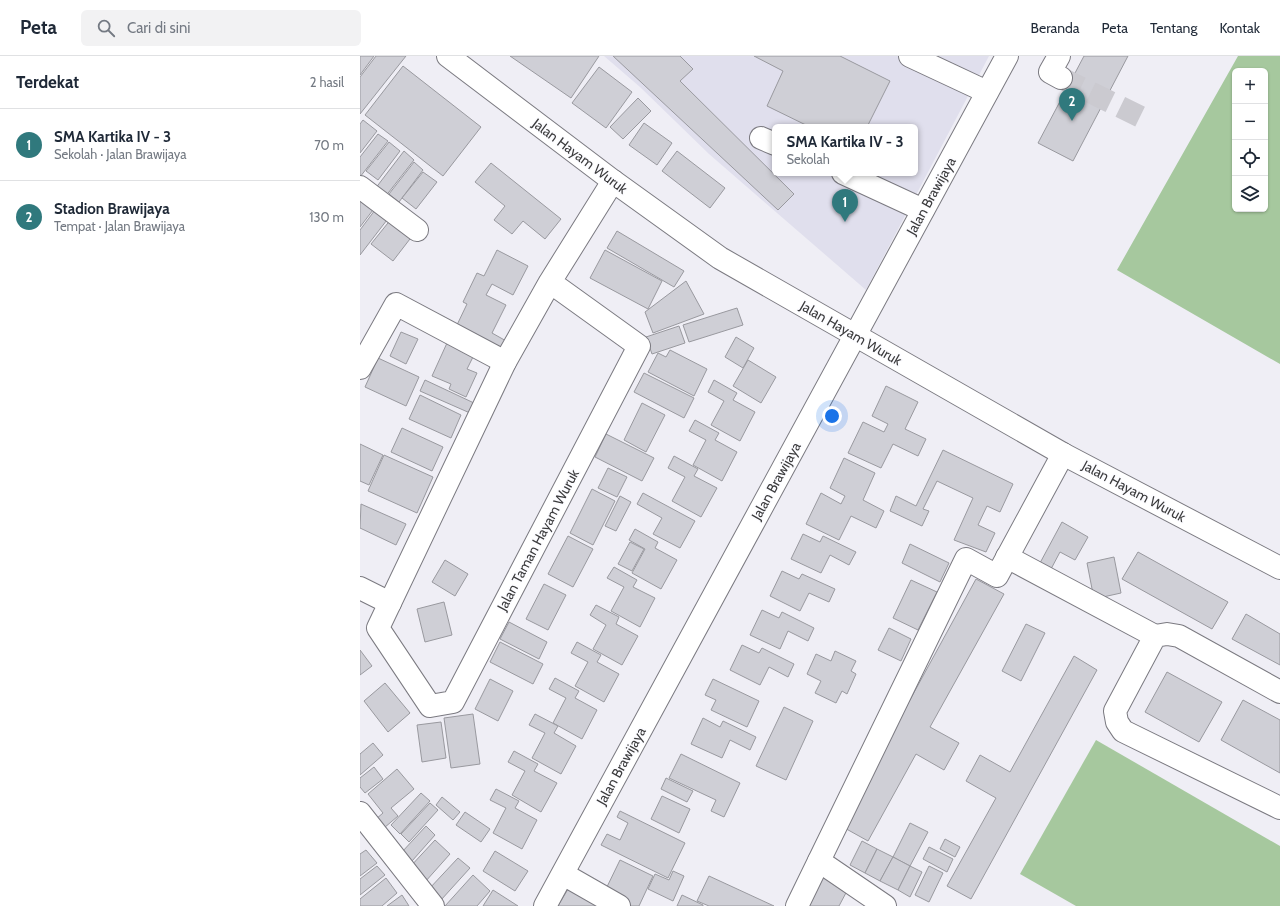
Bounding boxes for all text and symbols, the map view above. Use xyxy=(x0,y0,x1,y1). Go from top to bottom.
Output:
search box xyxy=(81,10,361,46)
text: Peta xyxy=(20,16,57,39)
icon: search xyxy=(95,17,117,39)
text: Cari di sini xyxy=(127,19,190,37)
text: Beranda xyxy=(1031,19,1080,37)
text: Peta xyxy=(1102,19,1128,37)
text: Tentang xyxy=(1150,19,1197,37)
text: Kontak xyxy=(1219,19,1260,37)
map controls xyxy=(1232,68,1268,212)
button: + xyxy=(1232,68,1268,104)
text: Terdekat xyxy=(16,72,79,92)
text: 2 hasil xyxy=(310,74,344,90)
pin: 2 xyxy=(1059,88,1085,121)
button: − xyxy=(1232,104,1268,140)
street label: Jalan Hayam Wuruk xyxy=(528,114,632,198)
popup xyxy=(772,124,918,176)
text: SMA Kartika IV - 3 xyxy=(54,128,171,146)
text: SMA Kartika IV - 3 xyxy=(786,133,904,151)
text: 1 xyxy=(27,137,31,153)
text: 70 m xyxy=(314,137,344,153)
button: locate xyxy=(1232,140,1268,176)
text: Sekolah · Jalan Brawijaya xyxy=(54,146,187,162)
text: Sekolah xyxy=(786,151,830,167)
street label: Jalan Brawijaya xyxy=(902,154,960,239)
button: layers xyxy=(1232,176,1268,212)
pin: 1 xyxy=(832,189,858,222)
text: Stadion Brawijaya xyxy=(54,200,170,218)
text: 2 xyxy=(26,209,32,225)
text: 130 m xyxy=(309,209,344,225)
text: Tempat · Jalan Brawijaya xyxy=(54,218,185,234)
street label: Jalan Hayam Wuruk xyxy=(796,296,906,370)
your location xyxy=(822,406,842,426)
street label: Jalan Brawijaya xyxy=(747,439,805,524)
street label: Jalan Hayam Wuruk xyxy=(1078,456,1189,526)
street label: Jalan Taman Hayam Wuruk xyxy=(492,465,583,615)
street label: Jalan Brawijaya xyxy=(592,724,650,809)

